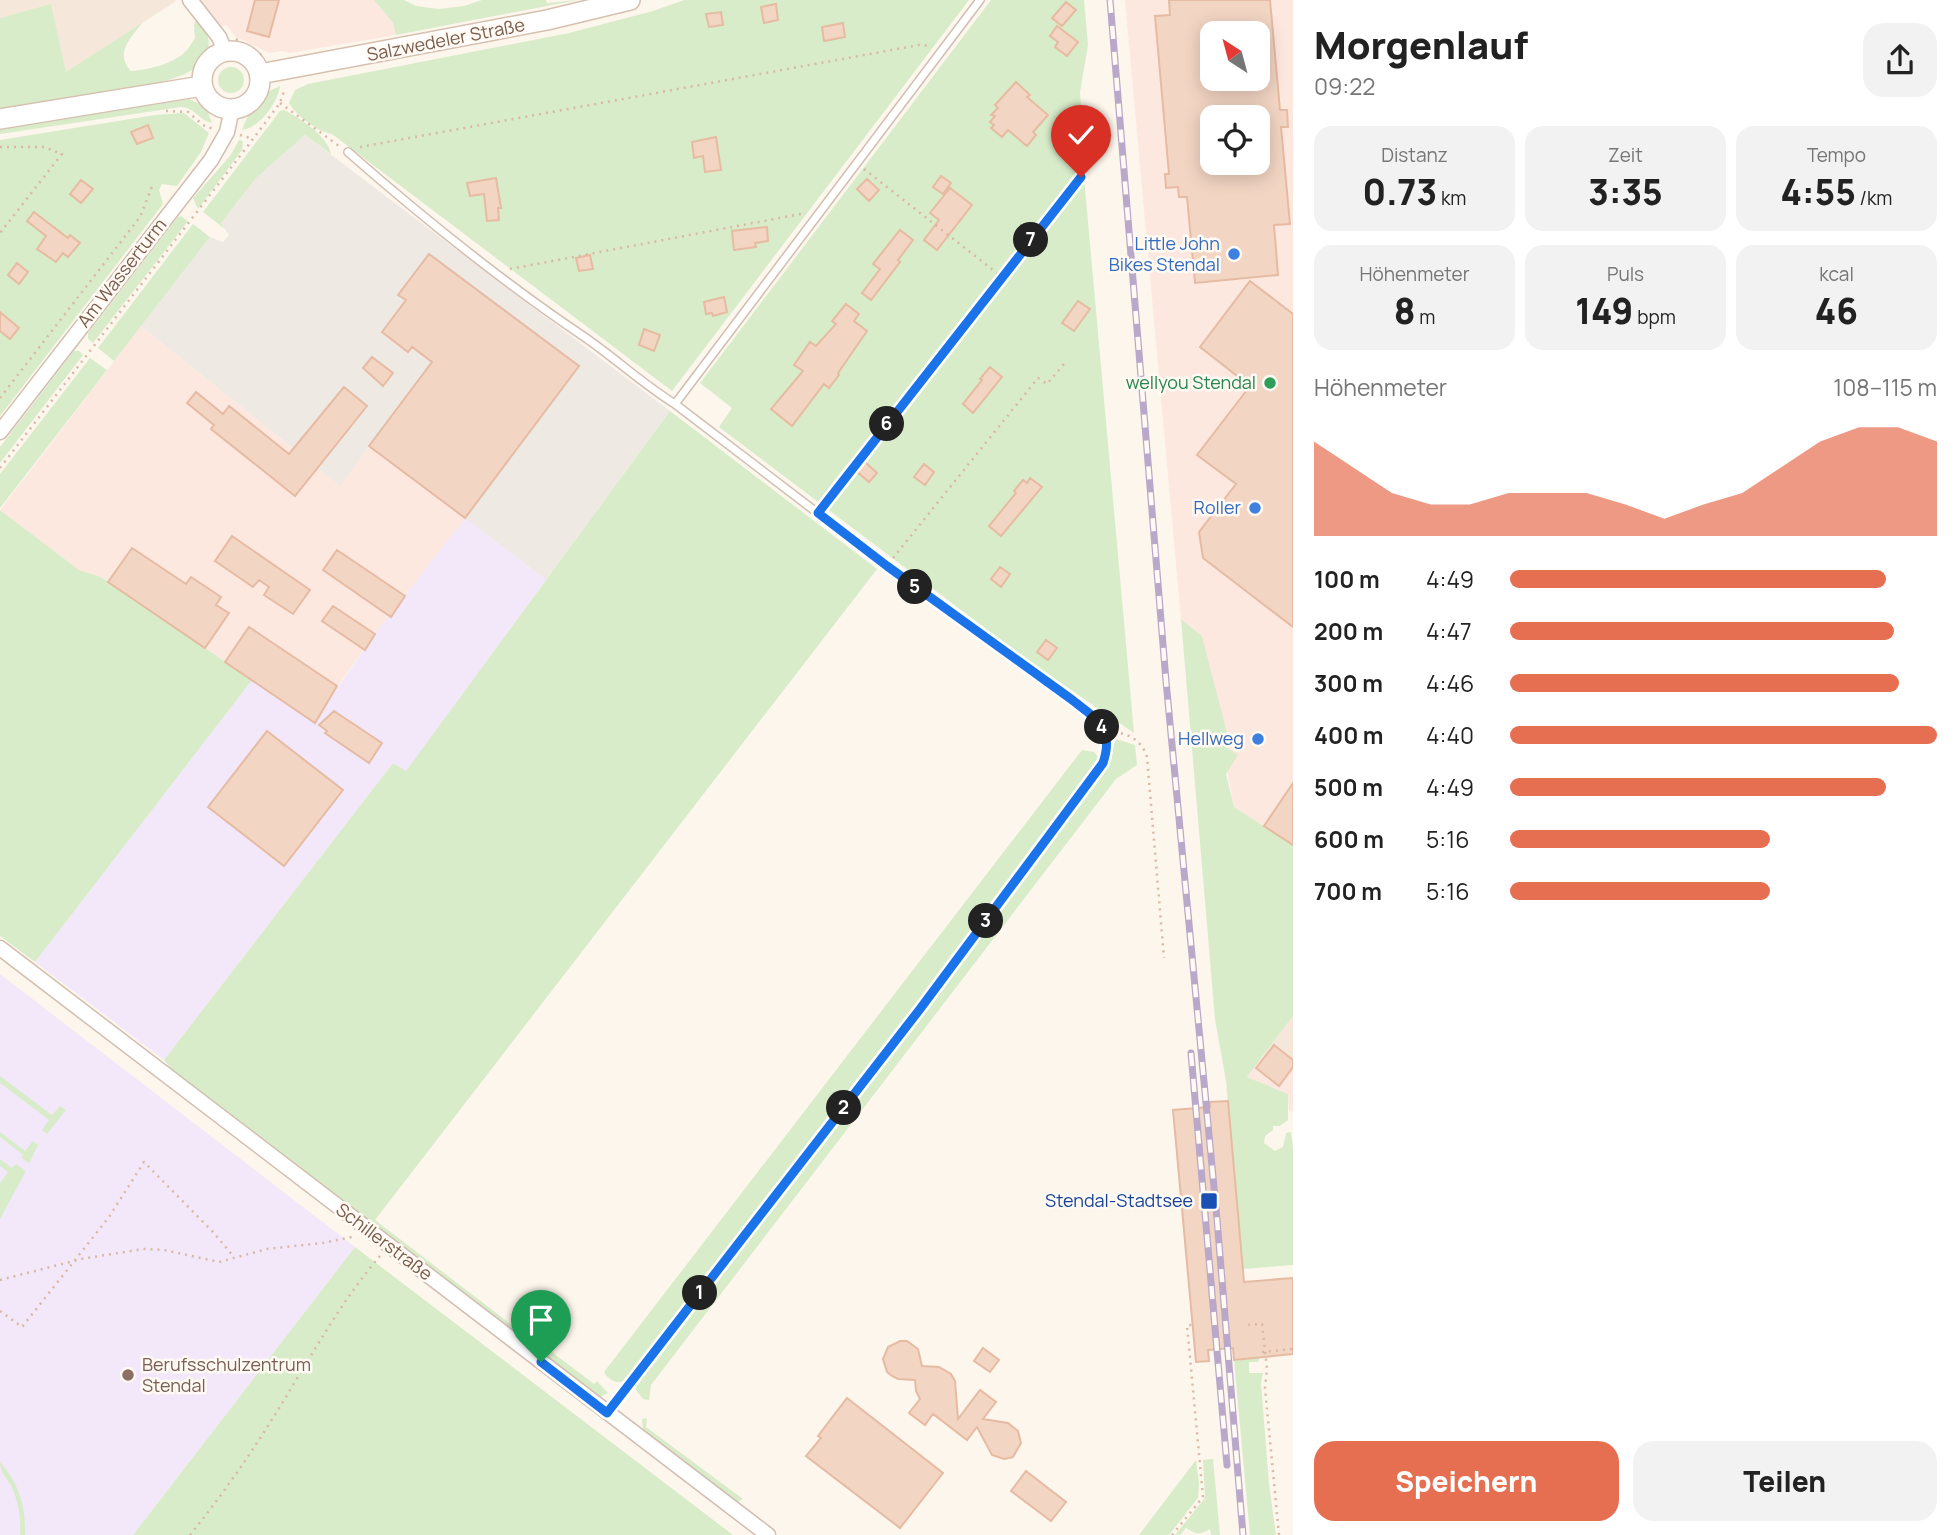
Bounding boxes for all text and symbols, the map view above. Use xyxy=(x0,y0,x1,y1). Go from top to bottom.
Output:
street label: Salzwedeler Straße xyxy=(365,12,527,66)
text: Morgenlauf xyxy=(1314,18,1528,70)
north arrow xyxy=(1200,21,1270,91)
map controls xyxy=(1200,21,1270,175)
button: share xyxy=(1863,23,1937,97)
text: 09:22 xyxy=(1314,70,1375,102)
pin xyxy=(1051,105,1111,177)
button: locate xyxy=(1200,105,1270,175)
icon: check xyxy=(1062,116,1100,154)
text: Distanz xyxy=(1381,142,1448,168)
text: Zeit xyxy=(1608,142,1643,168)
text: Tempo xyxy=(1807,142,1866,168)
text: 0.73 xyxy=(1363,168,1437,216)
text: 3:35 xyxy=(1588,168,1663,216)
text: 4:55 xyxy=(1781,168,1856,216)
text: km xyxy=(1437,185,1466,211)
text: /km xyxy=(1856,185,1892,211)
street label: Am Wasserturm xyxy=(71,213,171,332)
pin: 7 xyxy=(1014,222,1048,258)
text: 7 xyxy=(1025,226,1036,252)
place label: Little John Bikes Stendal xyxy=(1109,231,1220,276)
marker: Little John Bikes Stendal xyxy=(1226,246,1242,262)
text: Höhenmeter xyxy=(1360,261,1469,287)
text: Puls xyxy=(1607,261,1644,287)
text: kcal xyxy=(1819,261,1854,287)
text: 8 xyxy=(1394,287,1415,335)
text: 149 xyxy=(1575,287,1633,335)
text: 46 xyxy=(1815,287,1858,335)
text: m xyxy=(1415,304,1435,330)
text: bpm xyxy=(1633,304,1676,330)
place label: wellyou Stendal xyxy=(1126,370,1256,394)
text: Höhenmeter xyxy=(1314,371,1447,403)
text: 108–115 m xyxy=(1833,371,1937,403)
marker: wellyou Stendal xyxy=(1262,375,1278,391)
pin: 6 xyxy=(870,406,904,442)
text: 6 xyxy=(881,410,892,436)
place label: Roller xyxy=(1194,495,1242,519)
marker: Roller xyxy=(1247,500,1263,516)
text: 100 m xyxy=(1314,563,1380,595)
text: 4:49 xyxy=(1426,563,1474,595)
pin: 5 xyxy=(898,570,932,604)
text: 5 xyxy=(909,573,920,599)
text: 200 m xyxy=(1314,615,1383,647)
text: 4:47 xyxy=(1426,615,1472,647)
text: 300 m xyxy=(1314,667,1383,699)
text: 4:46 xyxy=(1426,667,1474,699)
pin: 4 xyxy=(1084,710,1120,744)
text: 4 xyxy=(1096,713,1107,739)
text: 400 m xyxy=(1314,719,1384,751)
text: 4:40 xyxy=(1426,719,1474,751)
place label: Hellweg xyxy=(1178,726,1244,750)
marker: Hellweg xyxy=(1250,731,1266,747)
text: 500 m xyxy=(1314,771,1383,803)
text: 4:49 xyxy=(1426,771,1474,803)
text: 600 m xyxy=(1314,823,1384,855)
text: 5:16 xyxy=(1426,823,1469,855)
text: 700 m xyxy=(1314,875,1382,907)
text: 5:16 xyxy=(1426,875,1469,907)
pin: 3 xyxy=(968,904,1004,939)
text: 3 xyxy=(980,907,991,933)
pin: 2 xyxy=(826,1090,862,1126)
text: 2 xyxy=(838,1094,849,1120)
place label: Stendal-Stadtsee xyxy=(1045,1188,1193,1212)
marker: Stendal-Stadtsee xyxy=(1199,1191,1219,1211)
street label: Schillerstraße xyxy=(331,1197,438,1285)
pin: 1 xyxy=(682,1276,718,1310)
text: 1 xyxy=(695,1279,704,1305)
pin xyxy=(511,1290,571,1362)
icon: arrive xyxy=(522,1301,560,1339)
place label: Berufsschulzentrum Stendal xyxy=(142,1352,311,1397)
marker: Berufsschulzentrum Stendal xyxy=(120,1367,136,1383)
button: Speichern xyxy=(1314,1441,1619,1521)
button: Teilen xyxy=(1633,1441,1937,1521)

